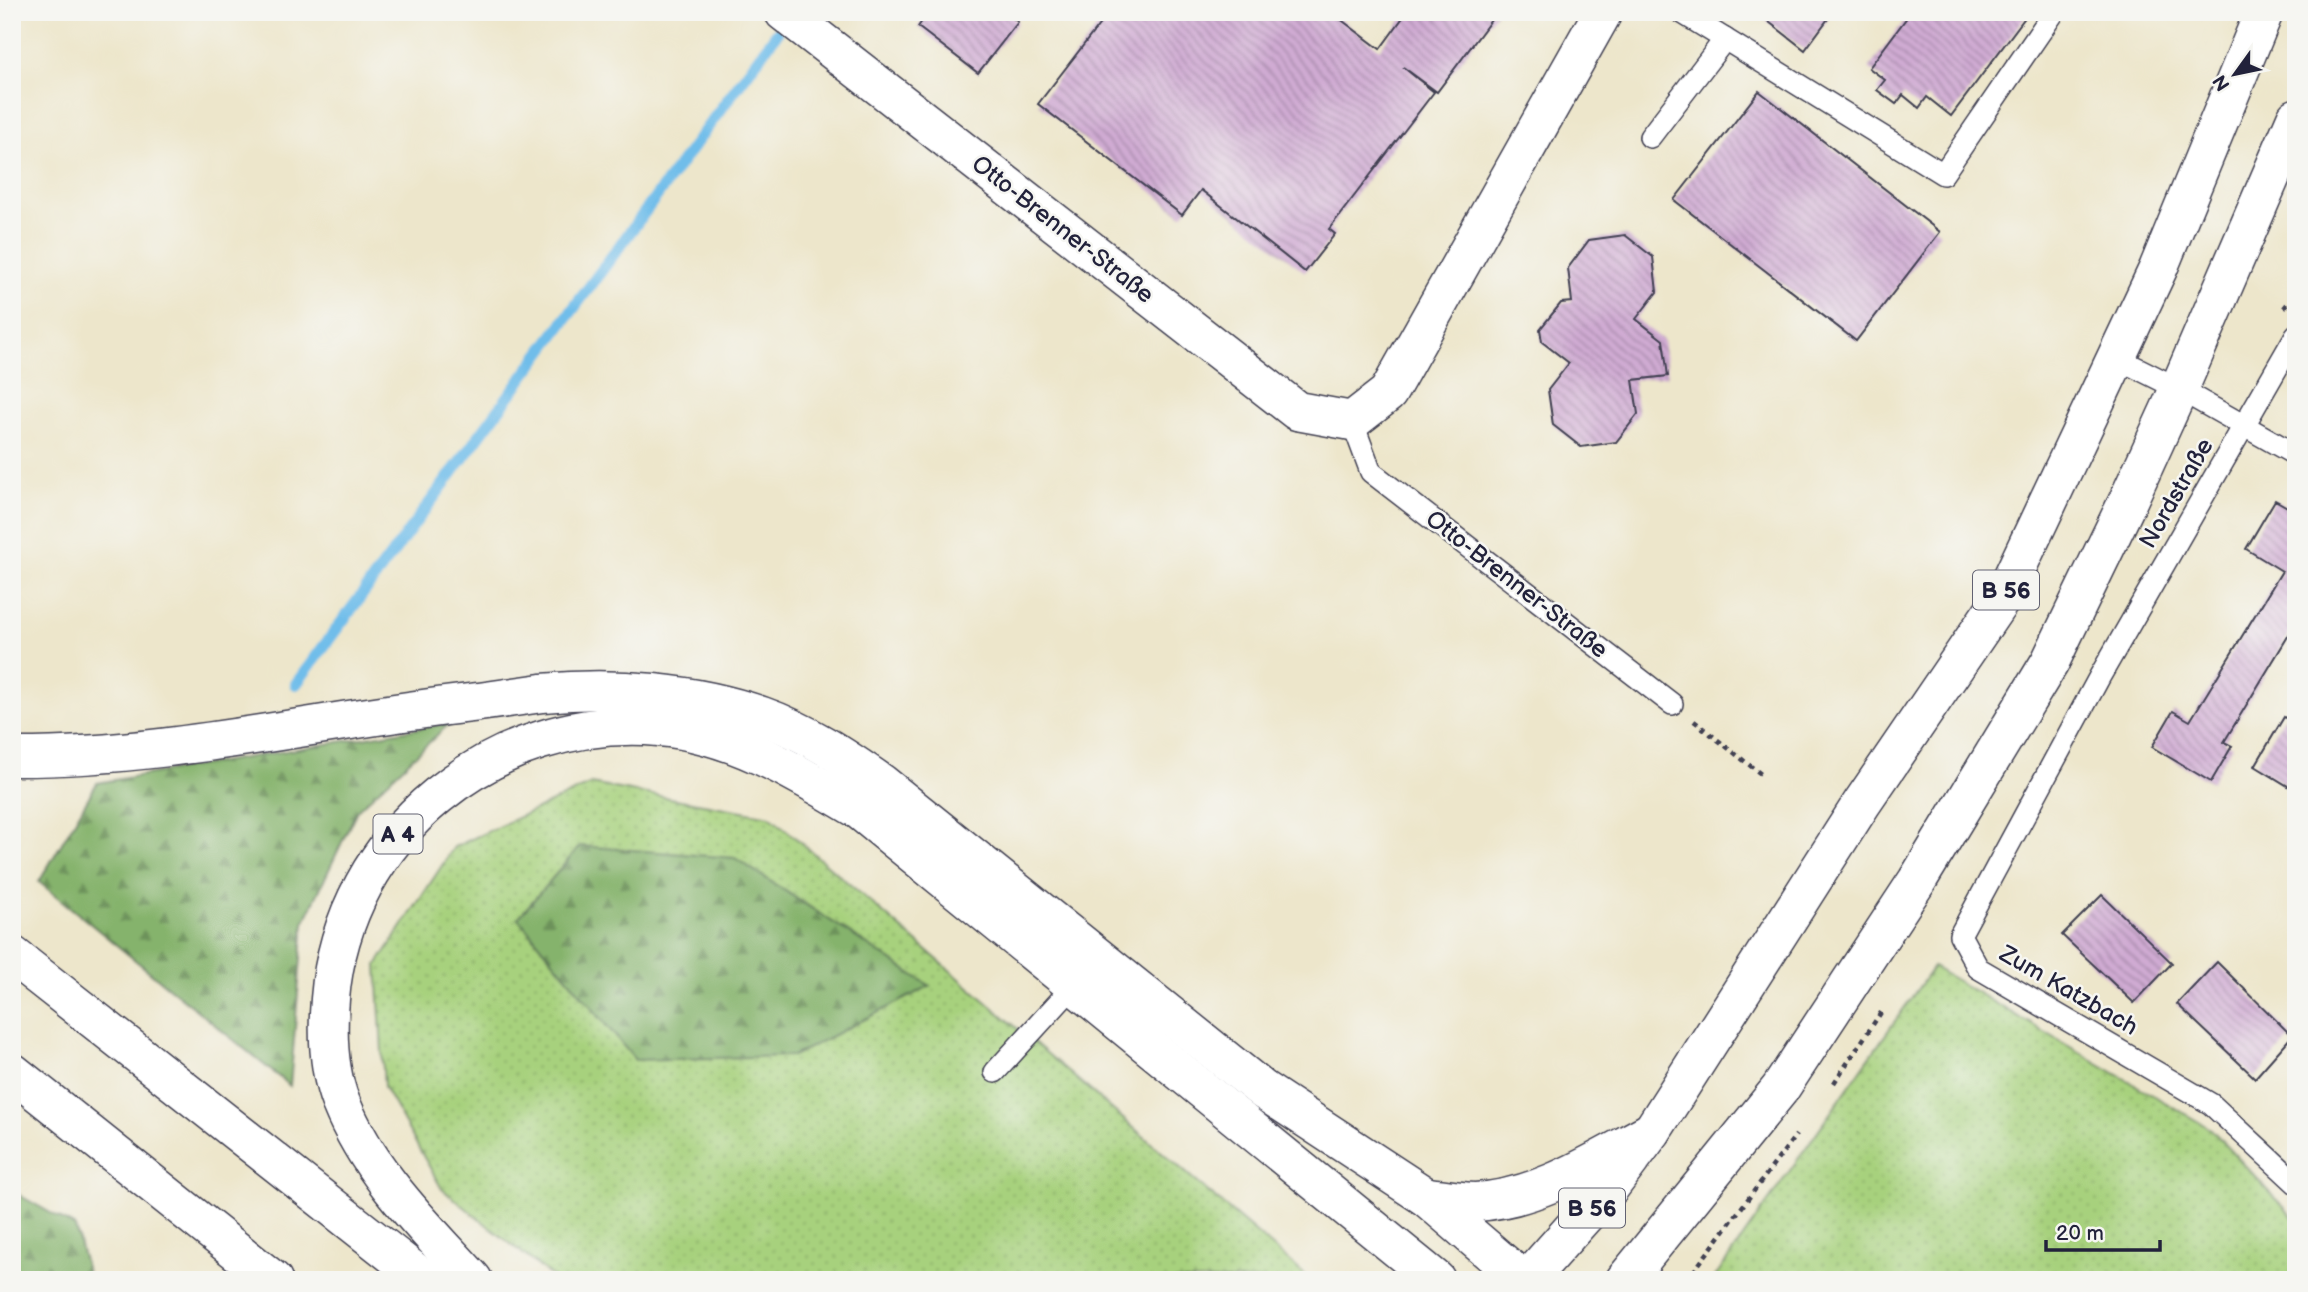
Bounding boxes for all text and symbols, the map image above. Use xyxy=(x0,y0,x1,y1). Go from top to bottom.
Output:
north arrow xyxy=(2200,38,2270,108)
text: N xyxy=(2208,70,2236,95)
street label: Otto-Brenner-Straße xyxy=(966,149,1159,309)
street label: Nordstraße xyxy=(2133,433,2220,553)
street label: Otto-Brenner-Straße xyxy=(1420,504,1613,664)
road number: B 56 xyxy=(1973,570,2039,610)
road number: A 4 xyxy=(374,814,422,854)
street label: Zum Katzbach xyxy=(1994,939,2143,1042)
road number: B 56 xyxy=(1559,1189,1625,1228)
scale bar xyxy=(2046,1208,2159,1252)
text: 20 m xyxy=(2056,1221,2104,1246)

